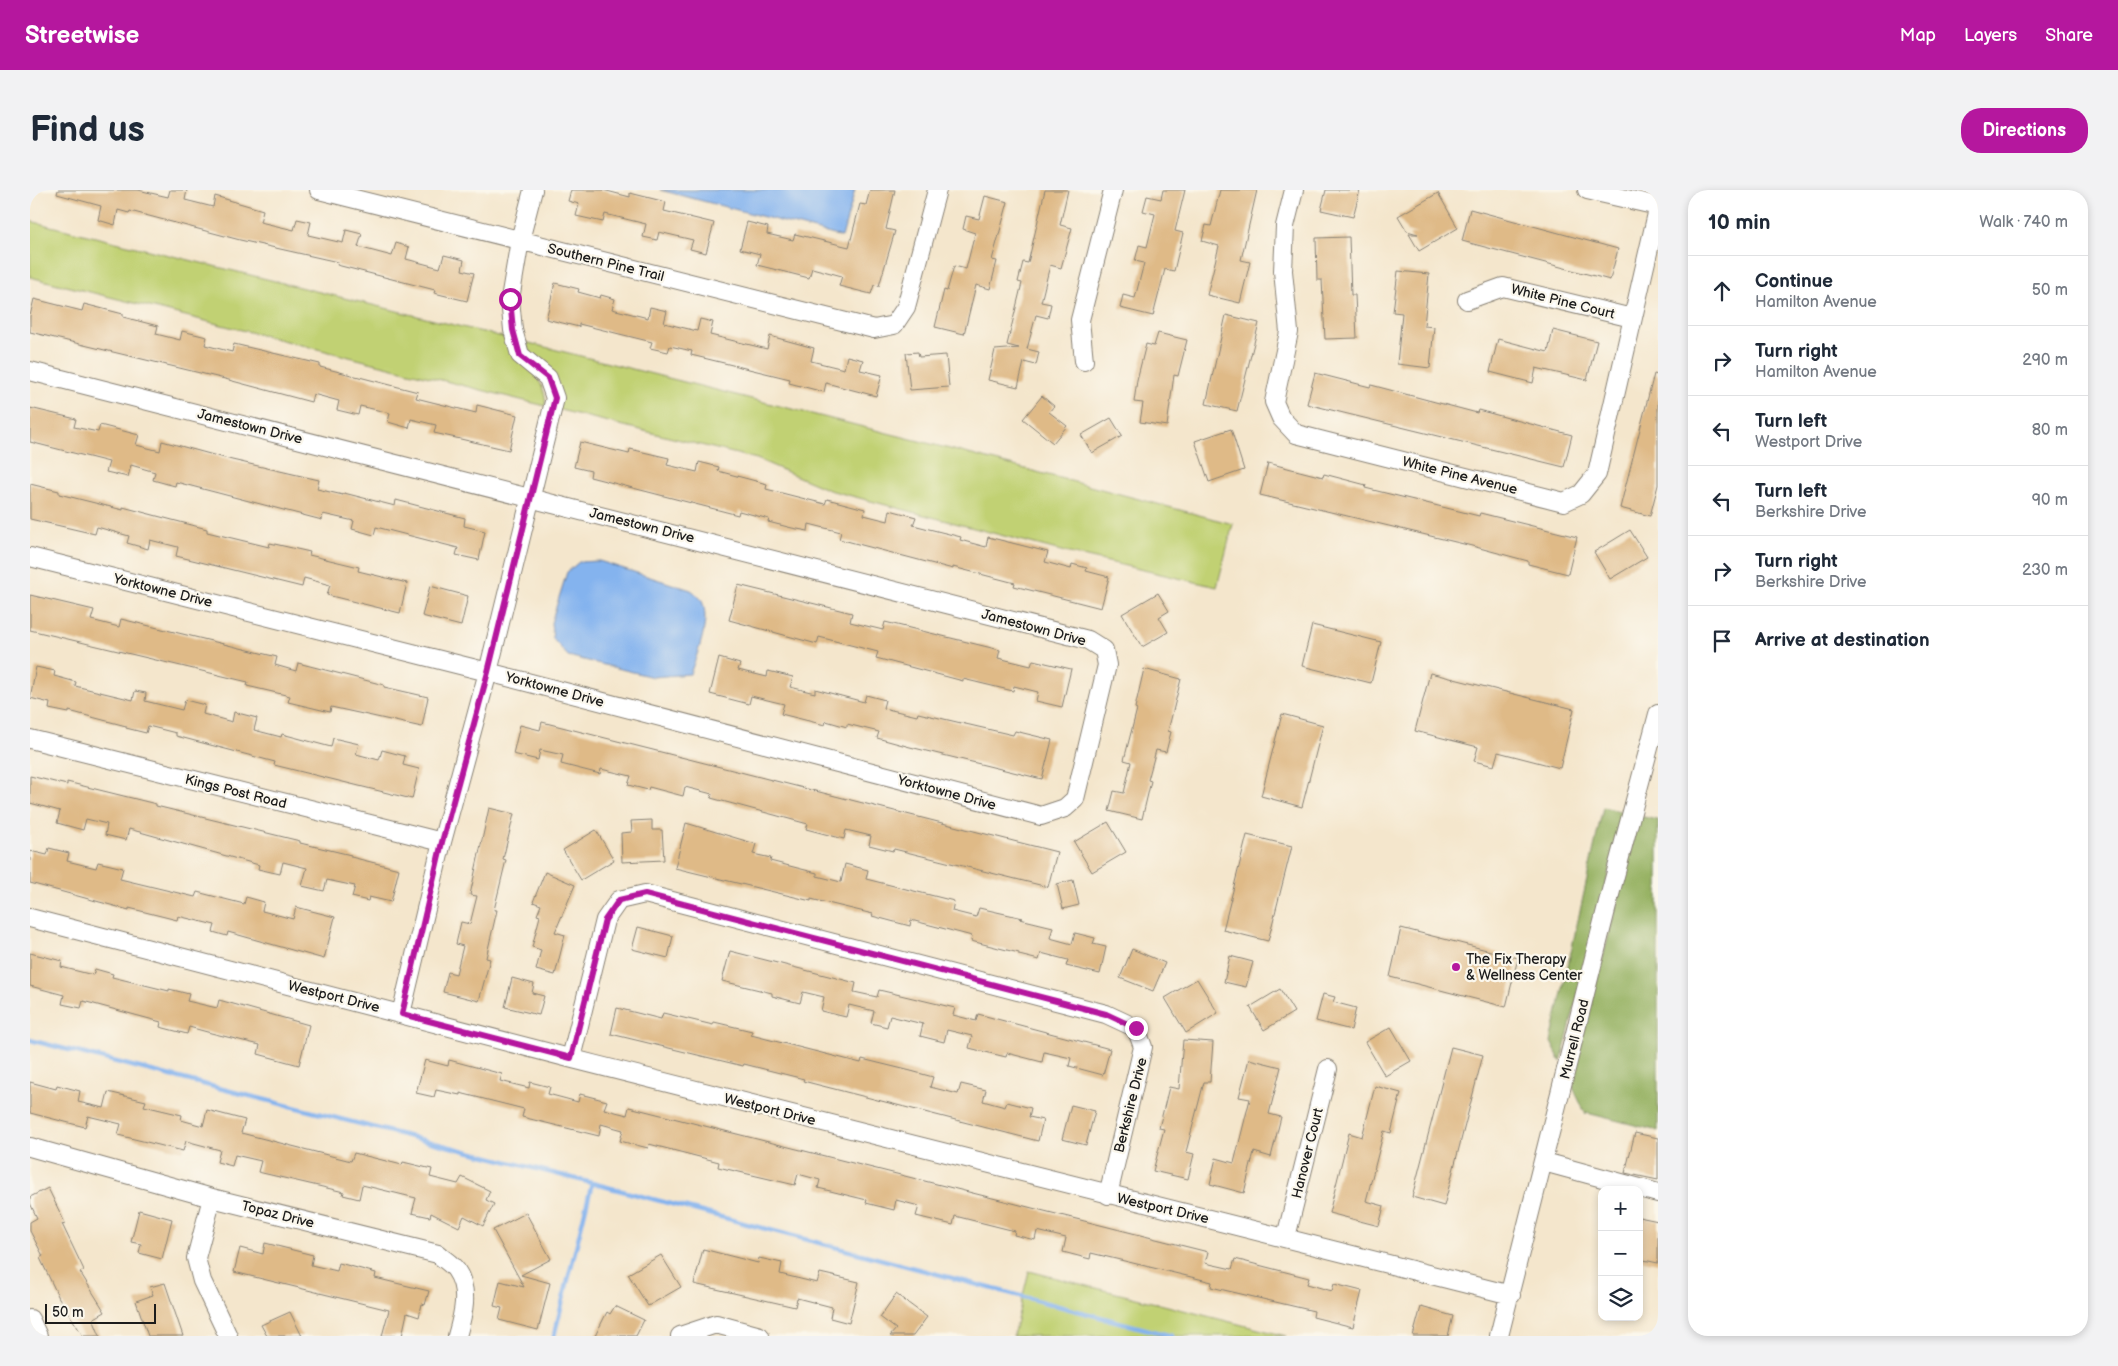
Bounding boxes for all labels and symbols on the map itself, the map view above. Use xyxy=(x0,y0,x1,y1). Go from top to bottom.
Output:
street label: Southern Pine Trail xyxy=(546,240,666,285)
street label: White Pine Court xyxy=(1509,280,1617,323)
route start xyxy=(499,288,522,311)
street label: Jamestown Drive xyxy=(196,405,304,448)
street label: White Pine Avenue xyxy=(1400,453,1519,498)
street label: Jamestown Drive xyxy=(588,504,696,547)
street label: Yorktowne Drive xyxy=(111,570,214,611)
street label: Jamestown Drive xyxy=(980,605,1088,650)
street label: Yorktowne Drive xyxy=(503,668,606,711)
street label: Kings Post Road xyxy=(183,771,288,812)
street label: Yorktowne Drive xyxy=(895,771,998,814)
place label: The Fix Therapy & Wellness Center xyxy=(1466,951,1583,984)
marker: The Fix Therapy & Wellness Center xyxy=(1450,961,1462,973)
street label: Westport Drive xyxy=(286,977,381,1016)
street label: Murrell Road xyxy=(1556,997,1593,1081)
route end xyxy=(1125,1017,1148,1040)
street label: Berkshire Drive xyxy=(1110,1056,1151,1154)
street label: Westport Drive xyxy=(722,1090,817,1129)
street label: Hanover Court xyxy=(1288,1105,1327,1200)
street label: Westport Drive xyxy=(1115,1190,1210,1227)
street label: Topaz Drive xyxy=(240,1197,316,1232)
scale bar xyxy=(45,1301,156,1324)

